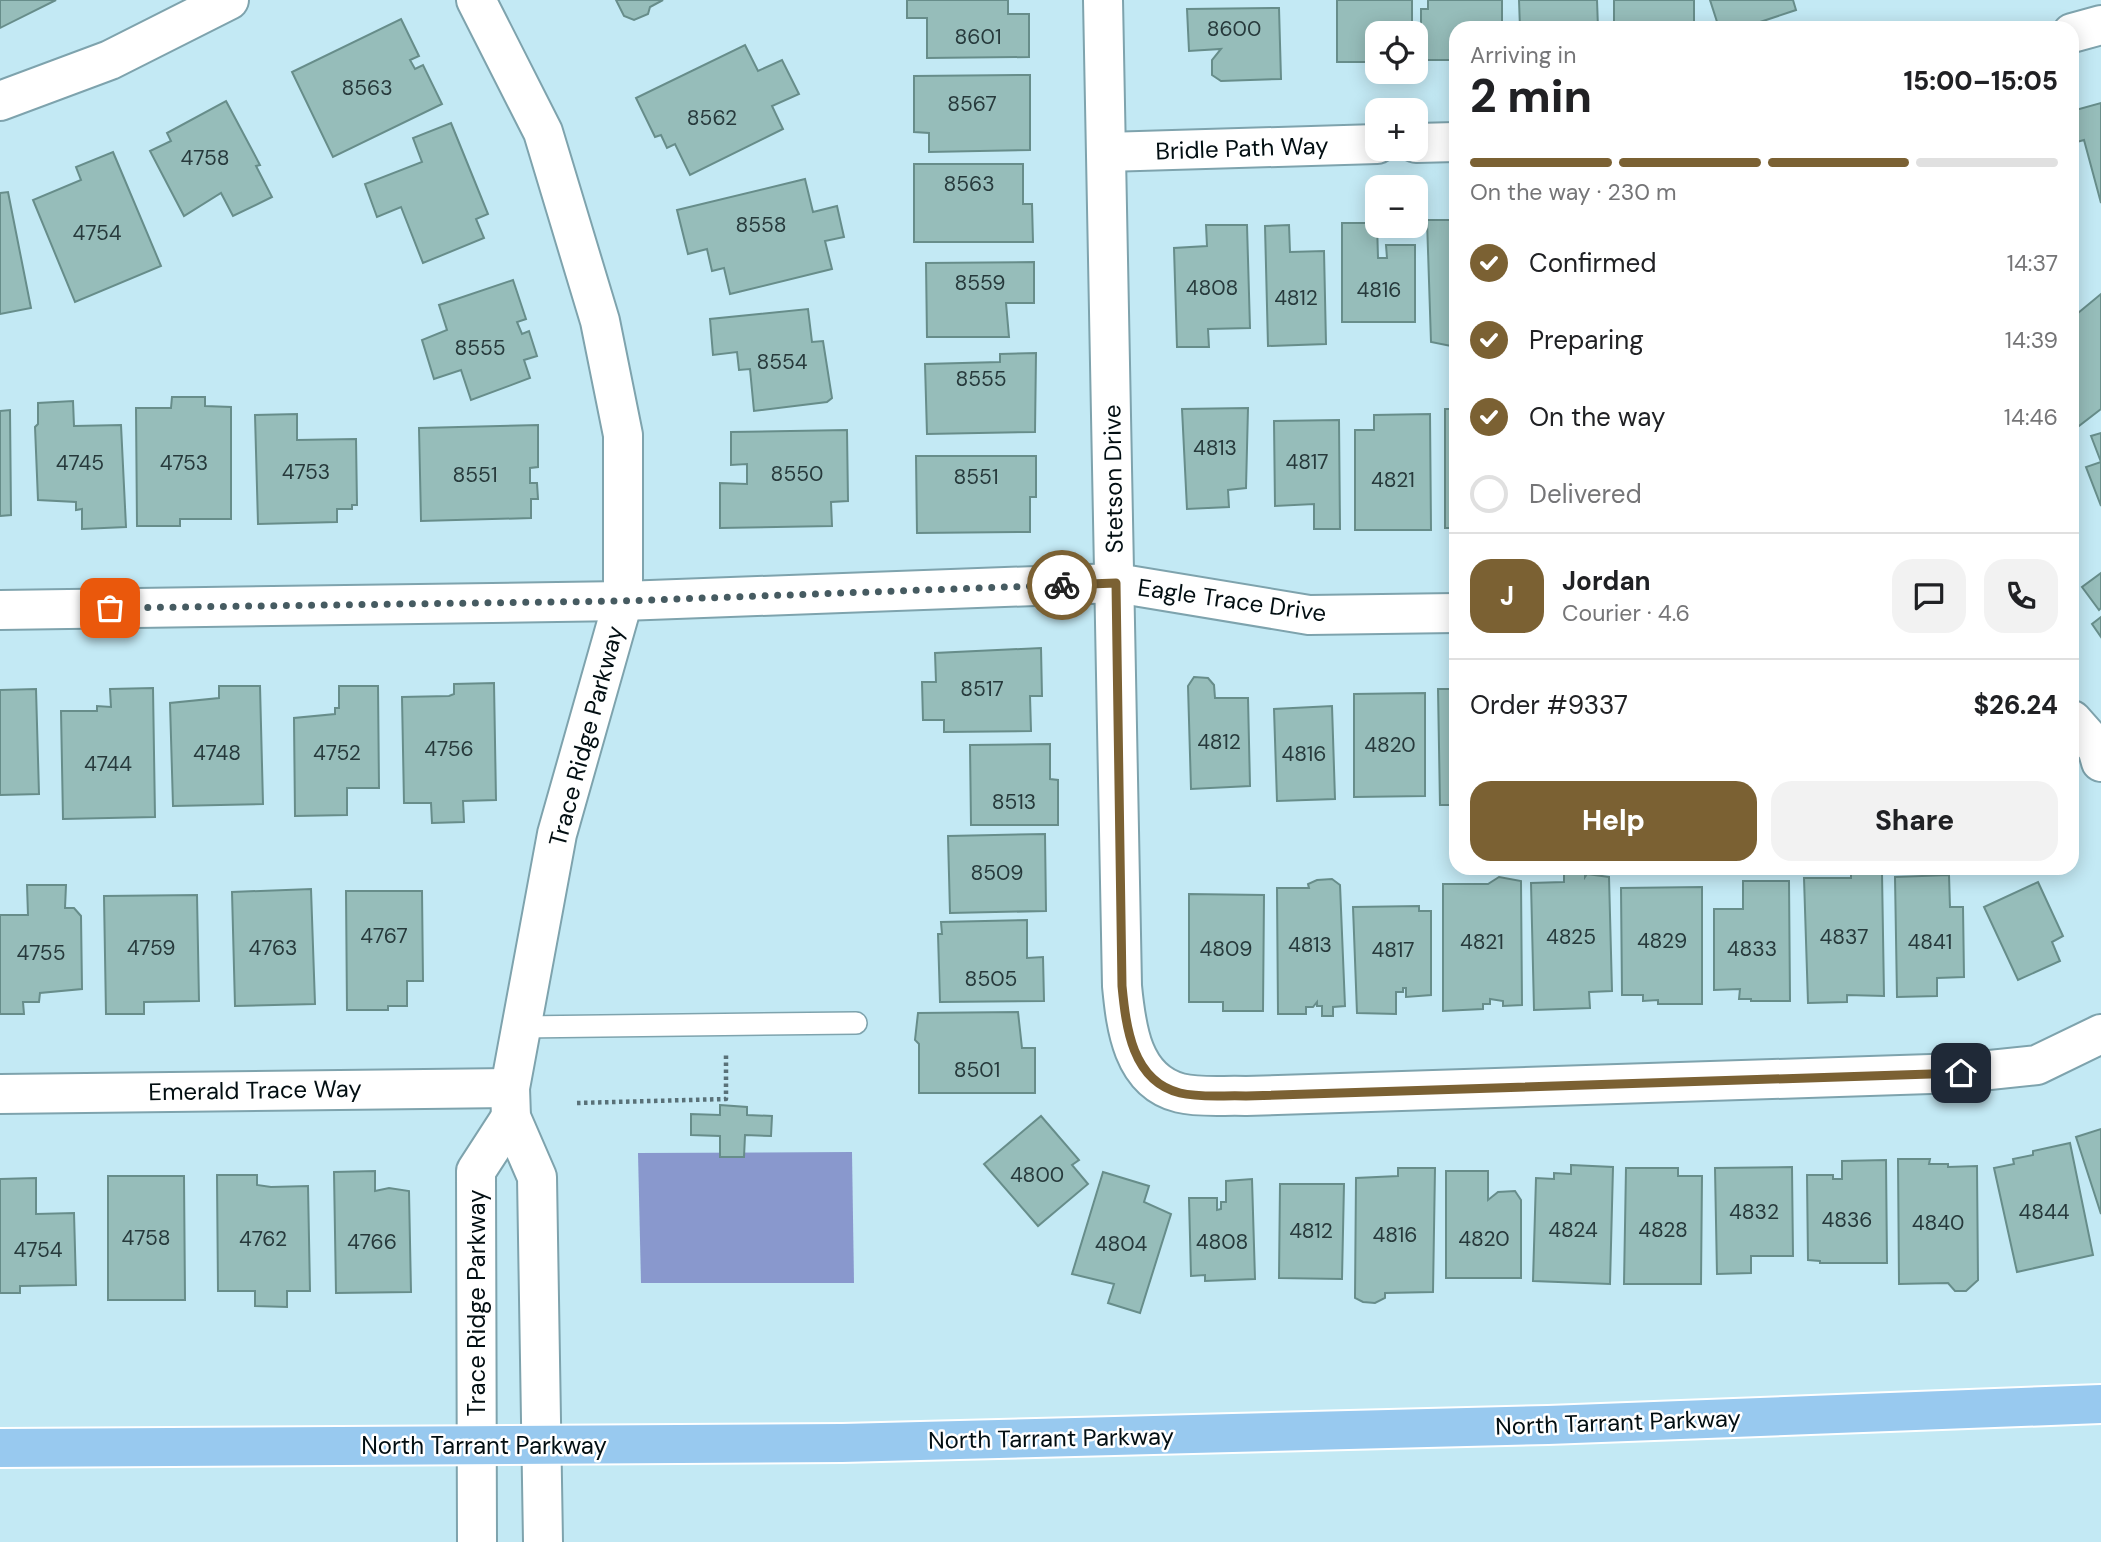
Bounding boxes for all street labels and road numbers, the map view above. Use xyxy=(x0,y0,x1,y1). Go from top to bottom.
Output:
street label: Bridle Path Way xyxy=(1155,129,1329,167)
street label: Stetson Drive xyxy=(1096,404,1130,554)
street label: Eagle Trace Drive xyxy=(1136,571,1328,629)
street label: Trace Ridge Parkway xyxy=(542,622,630,850)
street label: Emerald Trace Way xyxy=(148,1073,362,1107)
street label: Trace Ridge Parkway xyxy=(461,1189,492,1417)
street label: North Tarrant Parkway xyxy=(1495,1402,1741,1442)
street label: North Tarrant Parkway xyxy=(928,1420,1174,1456)
street label: North Tarrant Parkway xyxy=(361,1430,607,1461)

